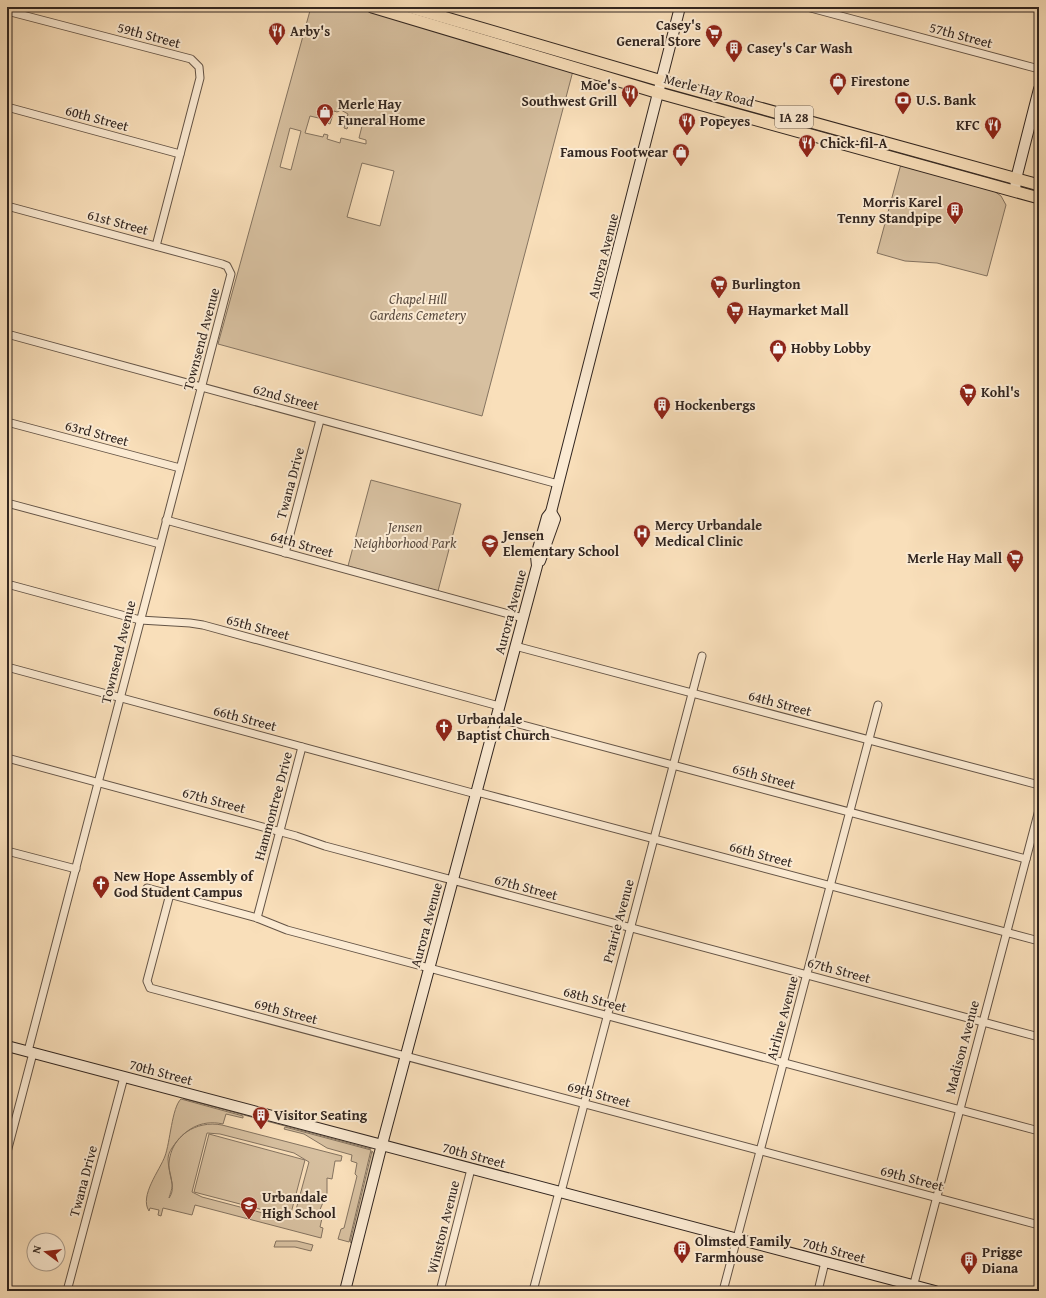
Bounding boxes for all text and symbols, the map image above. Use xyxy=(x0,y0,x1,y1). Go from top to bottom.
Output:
place label: Casey's General Store xyxy=(616,15,701,51)
street label: 59th Street xyxy=(115,17,183,53)
street label: 57th Street xyxy=(927,17,995,53)
restaurant icon: Arby's xyxy=(267,21,287,46)
place label: Arby's xyxy=(290,21,330,41)
supermarket icon: Casey's General Store xyxy=(704,23,724,48)
building icon: Casey's Car Wash xyxy=(724,38,744,63)
place label: Casey's Car Wash xyxy=(747,38,853,58)
street label: Merle Hay Road xyxy=(662,68,757,112)
shop icon: Firestone xyxy=(828,71,848,96)
place label: Firestone xyxy=(851,71,910,91)
place label: Moe's Southwest Grill xyxy=(522,75,618,111)
restaurant icon: Moe's Southwest Grill xyxy=(620,83,640,108)
bank icon: U.S. Bank xyxy=(893,90,913,115)
place label: U.S. Bank xyxy=(916,90,977,110)
place label: Merle Hay Funeral Home xyxy=(338,94,425,130)
street label: 60th Street xyxy=(63,100,131,136)
shop icon: Merle Hay Funeral Home xyxy=(315,102,335,127)
road number: IA 28 xyxy=(775,106,813,128)
restaurant icon: Popeyes xyxy=(677,111,697,136)
place label: Popeyes xyxy=(700,111,750,131)
place label: KFC xyxy=(956,115,980,135)
restaurant icon: KFC xyxy=(983,115,1003,140)
restaurant icon: Chick-fil-A xyxy=(797,133,817,158)
place label: Chick-fil-A xyxy=(820,133,887,153)
place label: Famous Footwear xyxy=(560,142,669,162)
shop icon: Famous Footwear xyxy=(671,142,691,167)
place label: Morris Karel Tenny Standpipe xyxy=(837,192,943,228)
building icon: Morris Karel Tenny Standpipe xyxy=(945,200,965,225)
street label: 61st Street xyxy=(85,204,151,240)
street label: Aurora Avenue xyxy=(583,211,623,301)
supermarket icon: Burlington xyxy=(709,274,729,299)
place label: Burlington xyxy=(732,274,801,294)
street label: Townsend Avenue xyxy=(178,285,224,393)
park label: Chapel Hill Gardens Cemetery xyxy=(370,289,467,325)
supermarket icon: Haymarket Mall xyxy=(725,300,745,325)
place label: Haymarket Mall xyxy=(748,300,849,320)
shop icon: Hobby Lobby xyxy=(768,338,788,363)
place label: Hobby Lobby xyxy=(791,338,872,358)
street label: 62nd Street xyxy=(251,379,321,415)
supermarket icon: Kohl's xyxy=(958,382,978,407)
place label: Kohl's xyxy=(981,382,1020,402)
building icon: Hockenbergs xyxy=(652,395,672,420)
place label: Hockenbergs xyxy=(675,395,756,415)
street label: 63rd Street xyxy=(63,415,131,451)
street label: Twana Drive xyxy=(271,445,309,521)
place label: Mercy Urbandale Medical Clinic xyxy=(655,515,762,551)
park label: Jensen Neighborhood Park xyxy=(354,517,457,553)
hospital icon: Mercy Urbandale Medical Clinic xyxy=(632,523,652,548)
street label: 64th Street xyxy=(268,525,336,563)
place label: Jensen Elementary School xyxy=(501,525,620,561)
school or university icon: Jensen Elementary School xyxy=(480,533,500,558)
place label: Merle Hay Mall xyxy=(907,548,1003,568)
supermarket icon: Merle Hay Mall xyxy=(1005,548,1025,573)
street label: Aurora Avenue xyxy=(489,567,531,657)
street label: Townsend Avenue xyxy=(96,598,141,706)
street label: 65th Street xyxy=(224,609,292,645)
street label: 64th Street xyxy=(746,685,814,721)
street label: 66th Street xyxy=(211,700,279,736)
place label: Urbandale Baptist Church xyxy=(457,709,551,745)
church icon: Urbandale Baptist Church xyxy=(434,717,454,742)
street label: Hammontree Drive xyxy=(249,749,297,863)
street label: 65th Street xyxy=(730,758,798,794)
street label: 67th Street xyxy=(180,782,248,818)
street label: 66th Street xyxy=(727,836,795,872)
place label: New Hope Assembly of God Student Campus xyxy=(114,866,255,902)
street label: 67th Street xyxy=(492,869,560,905)
church icon: New Hope Assembly of God Student Campus xyxy=(91,874,111,899)
street label: Prairie Avenue xyxy=(597,876,639,965)
street label: Aurora Avenue xyxy=(405,880,447,970)
street label: 67th Street xyxy=(805,952,873,988)
street label: Airline Avenue xyxy=(761,973,803,1062)
street label: 68th Street xyxy=(561,981,629,1017)
street label: 69th Street xyxy=(252,993,320,1029)
street label: Madison Avenue xyxy=(940,998,984,1096)
street label: 70th Street xyxy=(127,1054,195,1090)
street label: 69th Street xyxy=(565,1076,633,1112)
building icon: Visitor Seating xyxy=(251,1105,271,1130)
place label: Visitor Seating xyxy=(274,1105,368,1125)
street label: 70th Street xyxy=(440,1137,508,1173)
street label: Twana Drive xyxy=(64,1143,102,1219)
street label: 69th Street xyxy=(878,1160,946,1196)
street label: Winston Avenue xyxy=(422,1178,464,1276)
place label: Urbandale High School xyxy=(262,1187,337,1223)
school or university icon: Urbandale High School xyxy=(239,1195,259,1220)
place label: Olmsted Family Farmhouse xyxy=(695,1231,792,1267)
north arrow xyxy=(26,1232,66,1272)
street label: 70th Street xyxy=(800,1232,868,1268)
building icon: Olmsted Family Farmhouse xyxy=(672,1239,692,1264)
place label: Prigge Diana xyxy=(982,1242,1023,1278)
text: N xyxy=(28,1243,45,1255)
building icon: Prigge Diana xyxy=(959,1250,979,1275)

